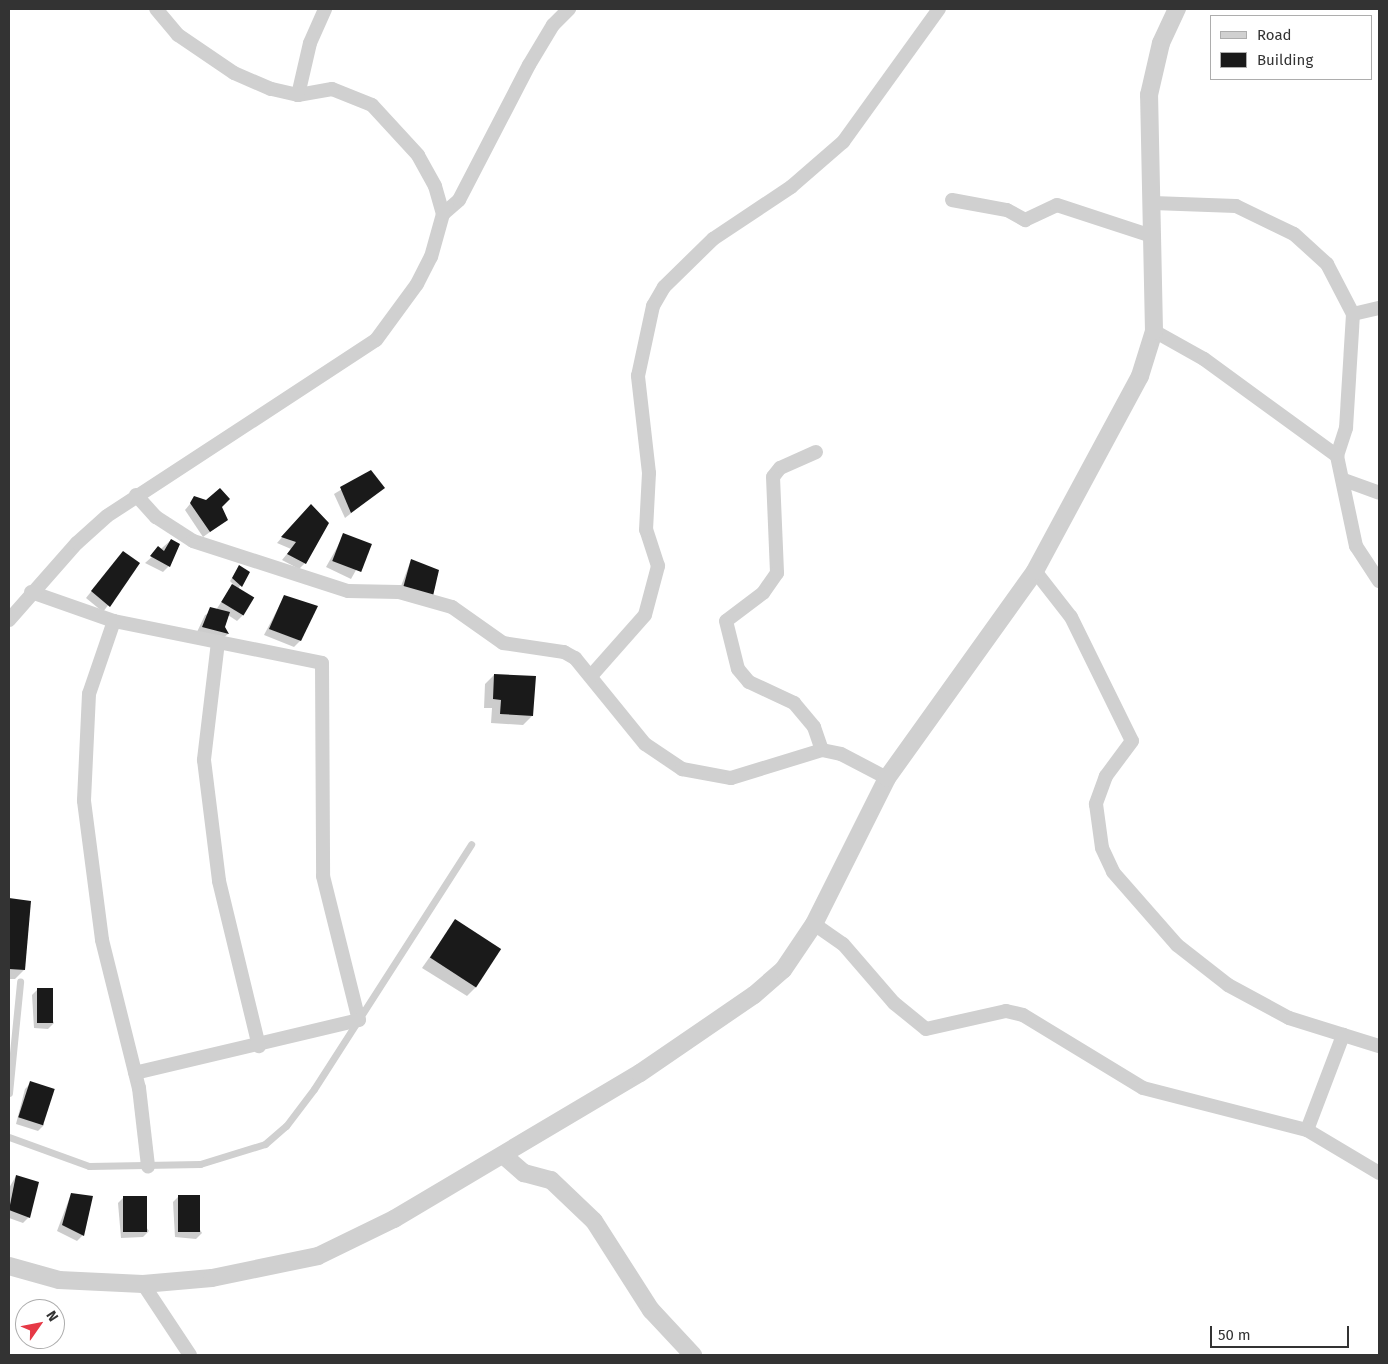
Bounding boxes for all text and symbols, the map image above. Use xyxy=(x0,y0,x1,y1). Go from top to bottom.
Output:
legend xyxy=(1210,15,1373,80)
text: Road xyxy=(1257,26,1292,44)
text: Building xyxy=(1257,51,1313,69)
north arrow xyxy=(15,1299,65,1349)
text: N xyxy=(42,1308,62,1325)
scale bar xyxy=(1213,1316,1352,1348)
text: 50 m xyxy=(1218,1326,1251,1344)

